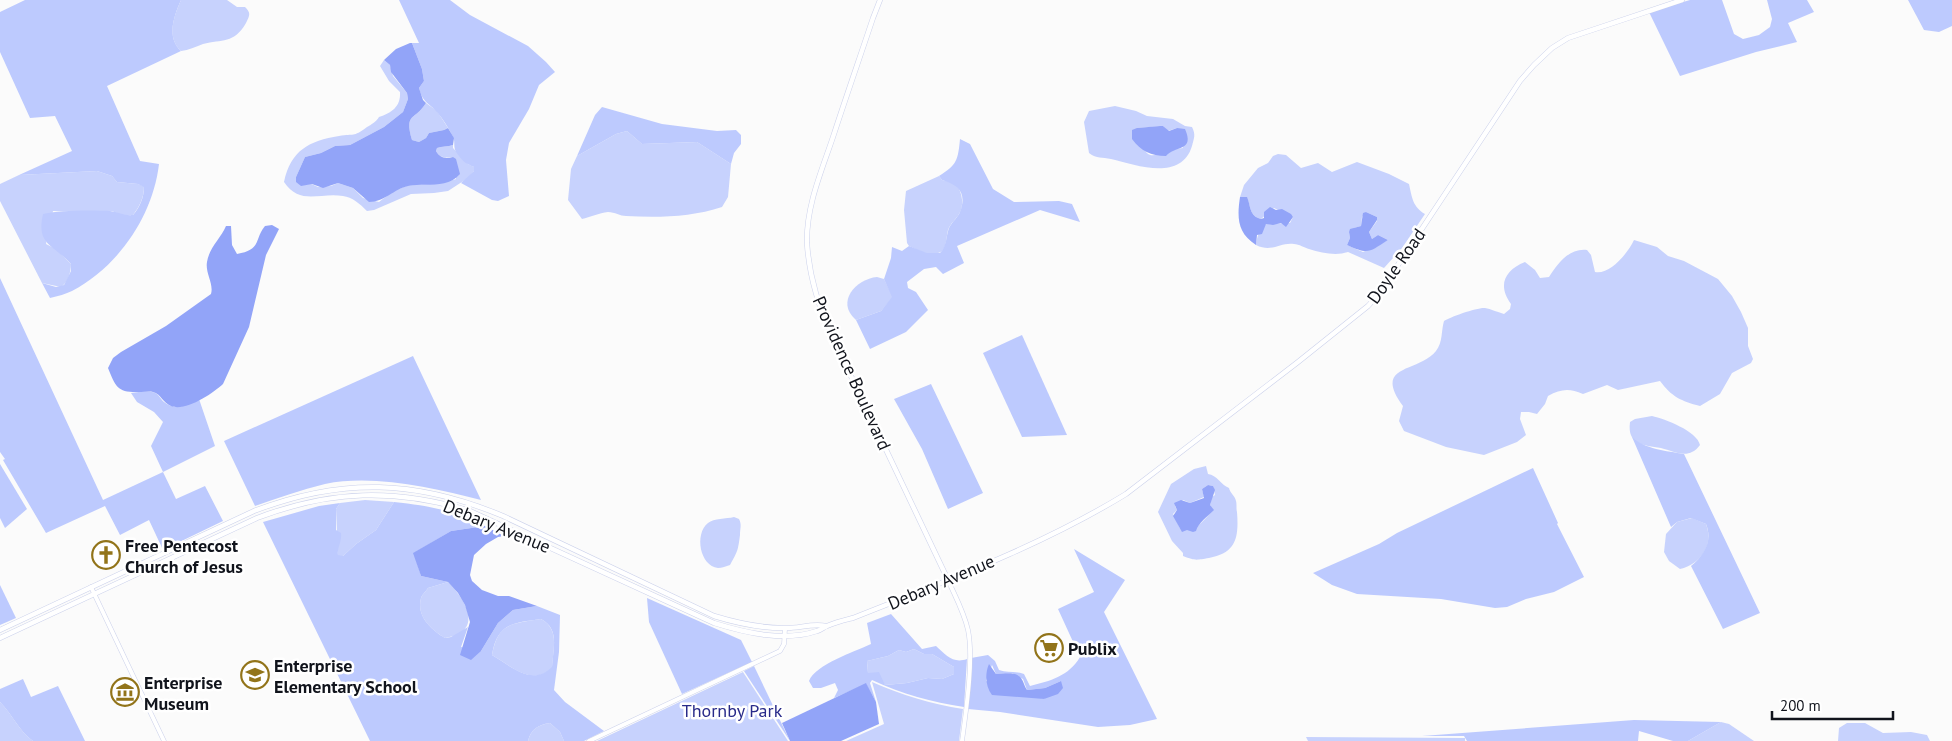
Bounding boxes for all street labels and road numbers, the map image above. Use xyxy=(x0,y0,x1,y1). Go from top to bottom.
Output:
street label: Doyle Road xyxy=(1362,224,1430,308)
street label: Providence Boulevard xyxy=(808,292,896,454)
street label: Debary Avenue xyxy=(440,494,554,558)
street label: Debary Avenue xyxy=(884,549,998,615)

